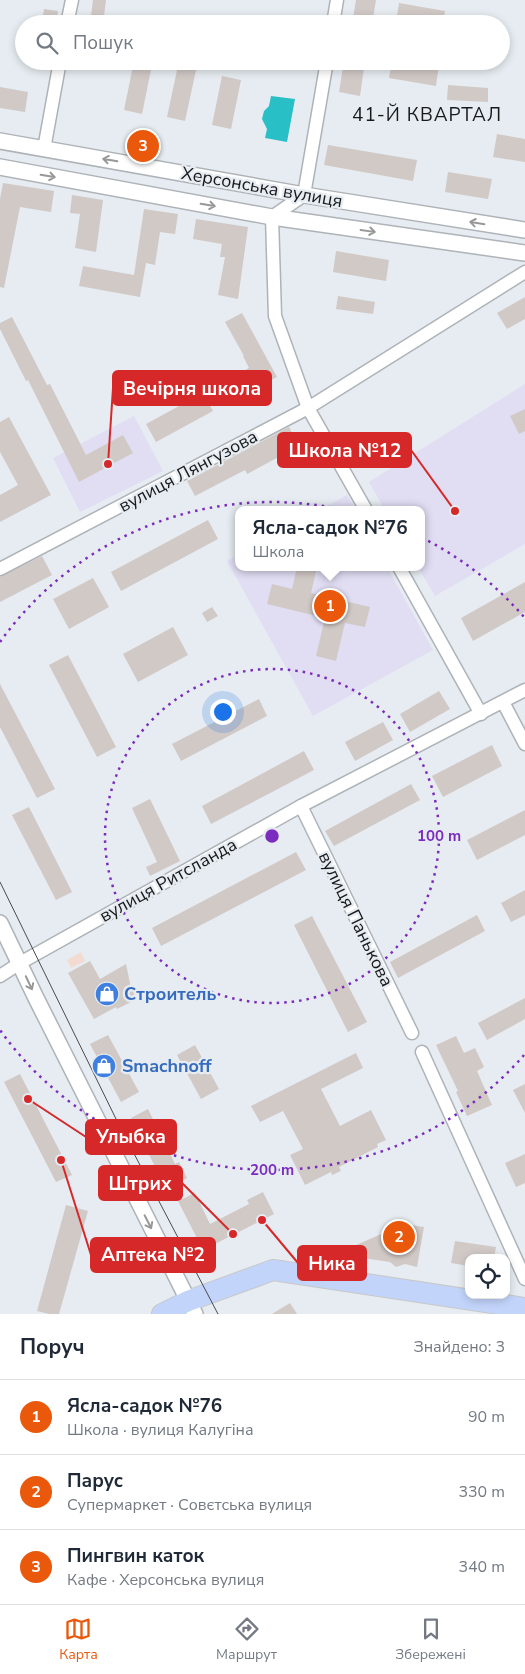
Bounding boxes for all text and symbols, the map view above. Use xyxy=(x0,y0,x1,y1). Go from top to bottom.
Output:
search box xyxy=(15,15,510,70)
icon: search xyxy=(33,29,61,57)
text: Пошук xyxy=(73,30,133,56)
district label: 41-Й КВАРТАЛ xyxy=(352,102,502,128)
pin: 3 xyxy=(127,127,159,165)
one-way arrow xyxy=(102,155,118,165)
street label: Херсонська вулиця xyxy=(180,161,344,213)
one-way arrow xyxy=(40,171,56,181)
one-way arrow xyxy=(199,201,215,210)
one-way arrow xyxy=(469,217,485,227)
one-way arrow xyxy=(360,226,376,236)
callout: Вечірня школа xyxy=(113,371,271,405)
text: Вечірня школа xyxy=(123,376,261,402)
street label: вулиця Лянгузова xyxy=(114,424,262,518)
callout: Школа №12 xyxy=(278,433,411,467)
text: Школа №12 xyxy=(289,438,401,464)
popup xyxy=(235,506,425,571)
text: Ясла-садок №76 xyxy=(252,515,408,541)
text: Школа xyxy=(252,541,304,563)
pin: 1 xyxy=(314,587,346,625)
your location xyxy=(210,699,236,725)
text: 100 m xyxy=(417,826,461,846)
centre of rings xyxy=(263,827,281,845)
street label: вулиця Ритсланда xyxy=(95,832,241,928)
street label: вулиця Панькова xyxy=(313,847,399,991)
one-way arrow xyxy=(24,975,34,990)
shop icon: Строитель xyxy=(94,981,120,1007)
place label: Строитель xyxy=(124,982,216,1006)
shop icon: Smachnoff xyxy=(91,1053,117,1079)
place label: Smachnoff xyxy=(122,1054,212,1078)
callout: Улыбка xyxy=(86,1120,176,1154)
text: Улыбка xyxy=(95,1124,166,1150)
text: 200 m xyxy=(250,1160,294,1180)
callout: Штрих xyxy=(99,1166,182,1200)
text: Штрих xyxy=(108,1171,172,1197)
one-way arrow xyxy=(144,1214,154,1229)
pin: 2 xyxy=(383,1218,415,1256)
callout: Аптека №2 xyxy=(91,1238,215,1272)
text: Аптека №2 xyxy=(101,1242,205,1268)
callout: Ника xyxy=(298,1246,366,1280)
text: Ника xyxy=(308,1251,356,1277)
map controls xyxy=(465,1254,510,1299)
button: locate xyxy=(465,1254,510,1299)
text: Поруч xyxy=(20,1333,85,1361)
text: Знайдено: 3 xyxy=(413,1336,505,1358)
text: Ясла-садок №76 xyxy=(67,1393,222,1419)
text: 1 xyxy=(31,1406,41,1428)
text: 90 m xyxy=(468,1406,505,1428)
text: Школа · вулиця Калугіна xyxy=(67,1419,254,1441)
text: Парус xyxy=(67,1468,123,1494)
text: 2 xyxy=(31,1481,41,1503)
text: 330 m xyxy=(458,1481,505,1503)
text: Супермаркет · Совєтська вулиця xyxy=(67,1494,312,1516)
text: Пингвин каток xyxy=(67,1543,204,1569)
text: 3 xyxy=(31,1556,41,1578)
text: 340 m xyxy=(458,1556,505,1578)
text: Кафе · Херсонська вулиця xyxy=(67,1569,264,1591)
tab: Карта xyxy=(59,1615,98,1664)
tab: Маршрут xyxy=(216,1615,277,1664)
tab: Збережені xyxy=(395,1615,466,1664)

